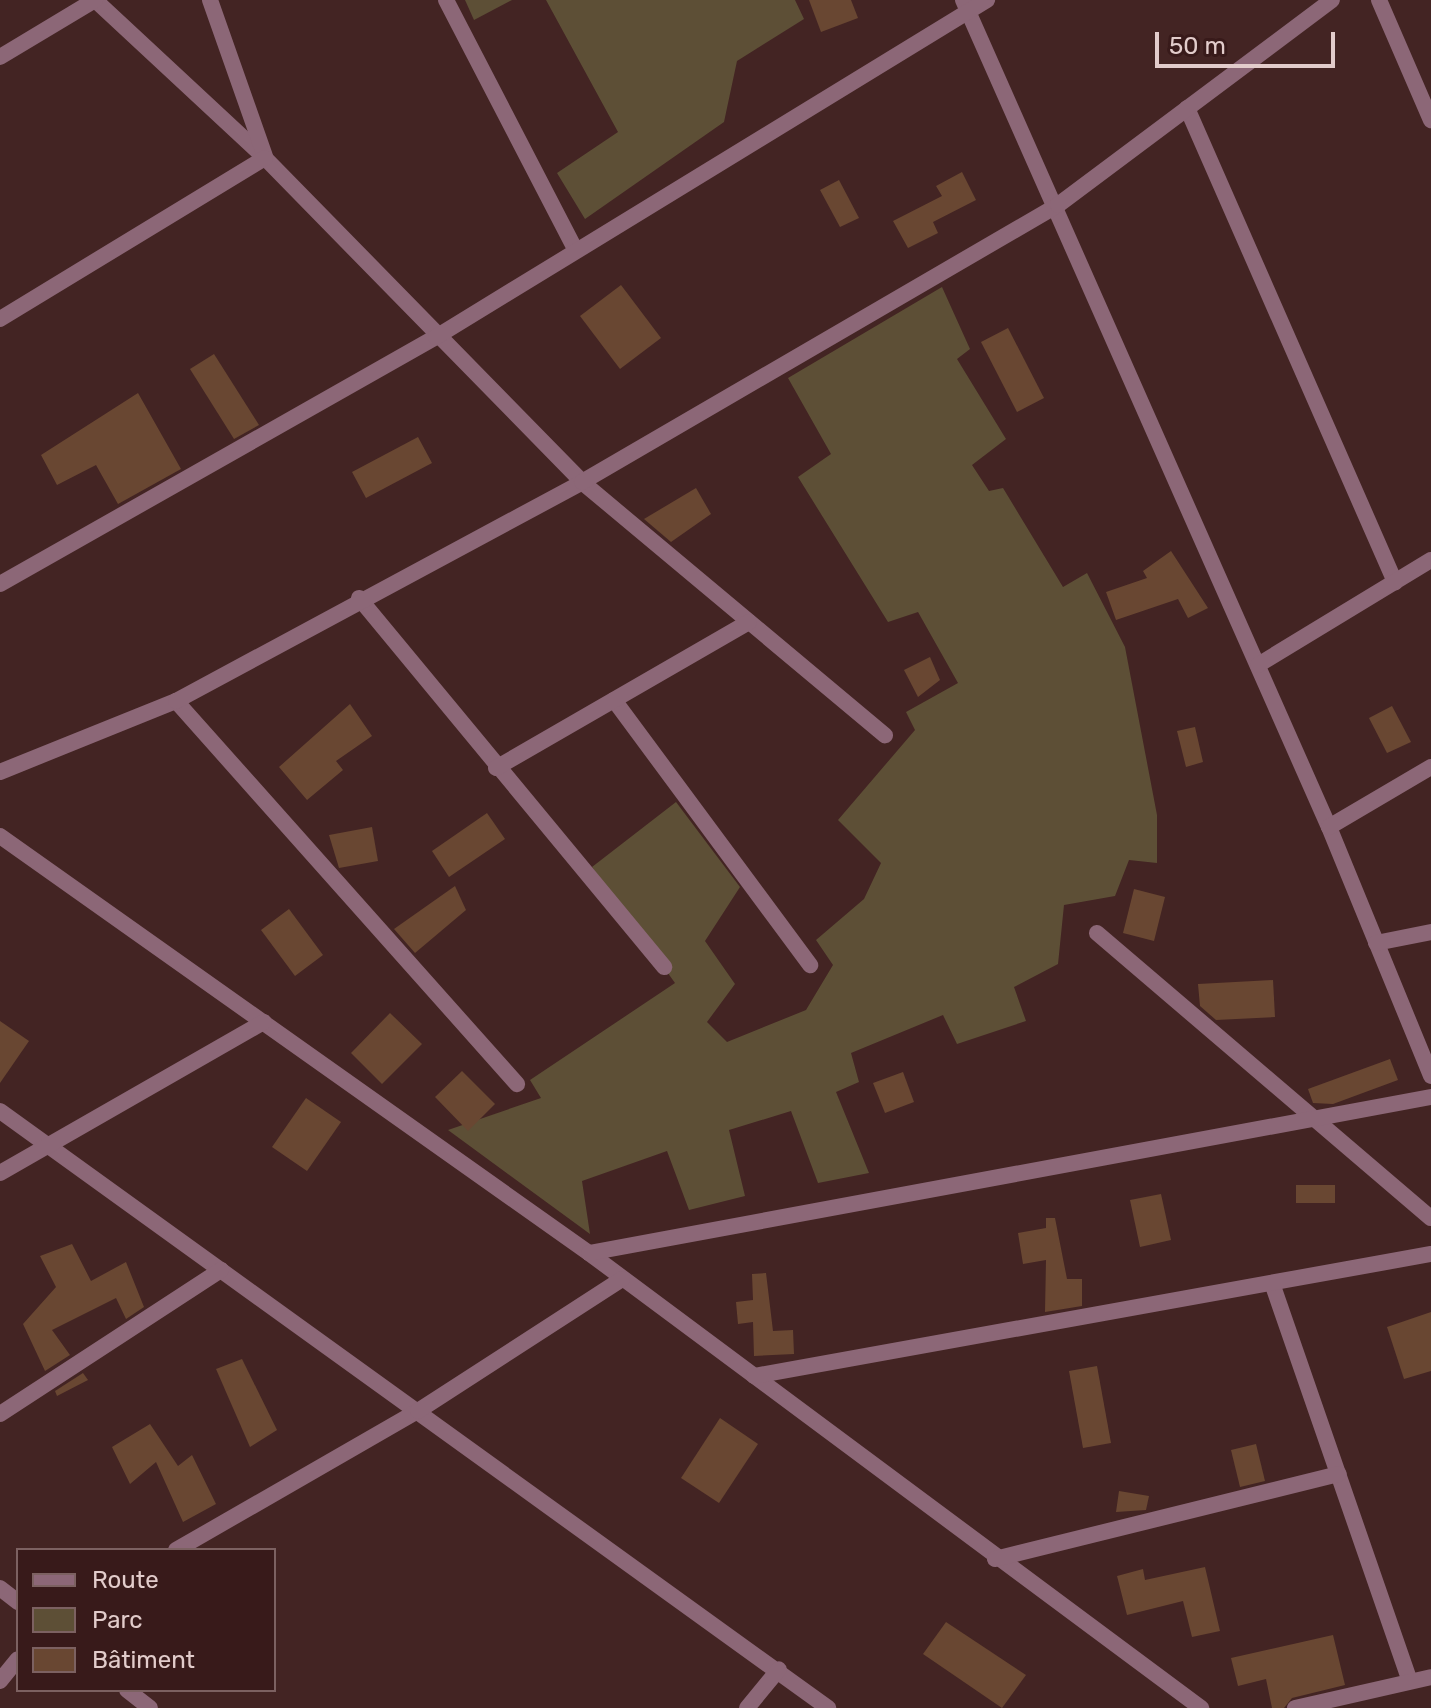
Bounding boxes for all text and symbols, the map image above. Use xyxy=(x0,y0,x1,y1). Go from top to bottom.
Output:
scale bar xyxy=(1159,16,1339,66)
text: 50 m xyxy=(1169,32,1226,60)
legend xyxy=(16,1548,276,1692)
text: Route xyxy=(92,1566,159,1594)
text: Parc xyxy=(92,1606,143,1634)
text: Bâtiment xyxy=(92,1646,195,1674)

